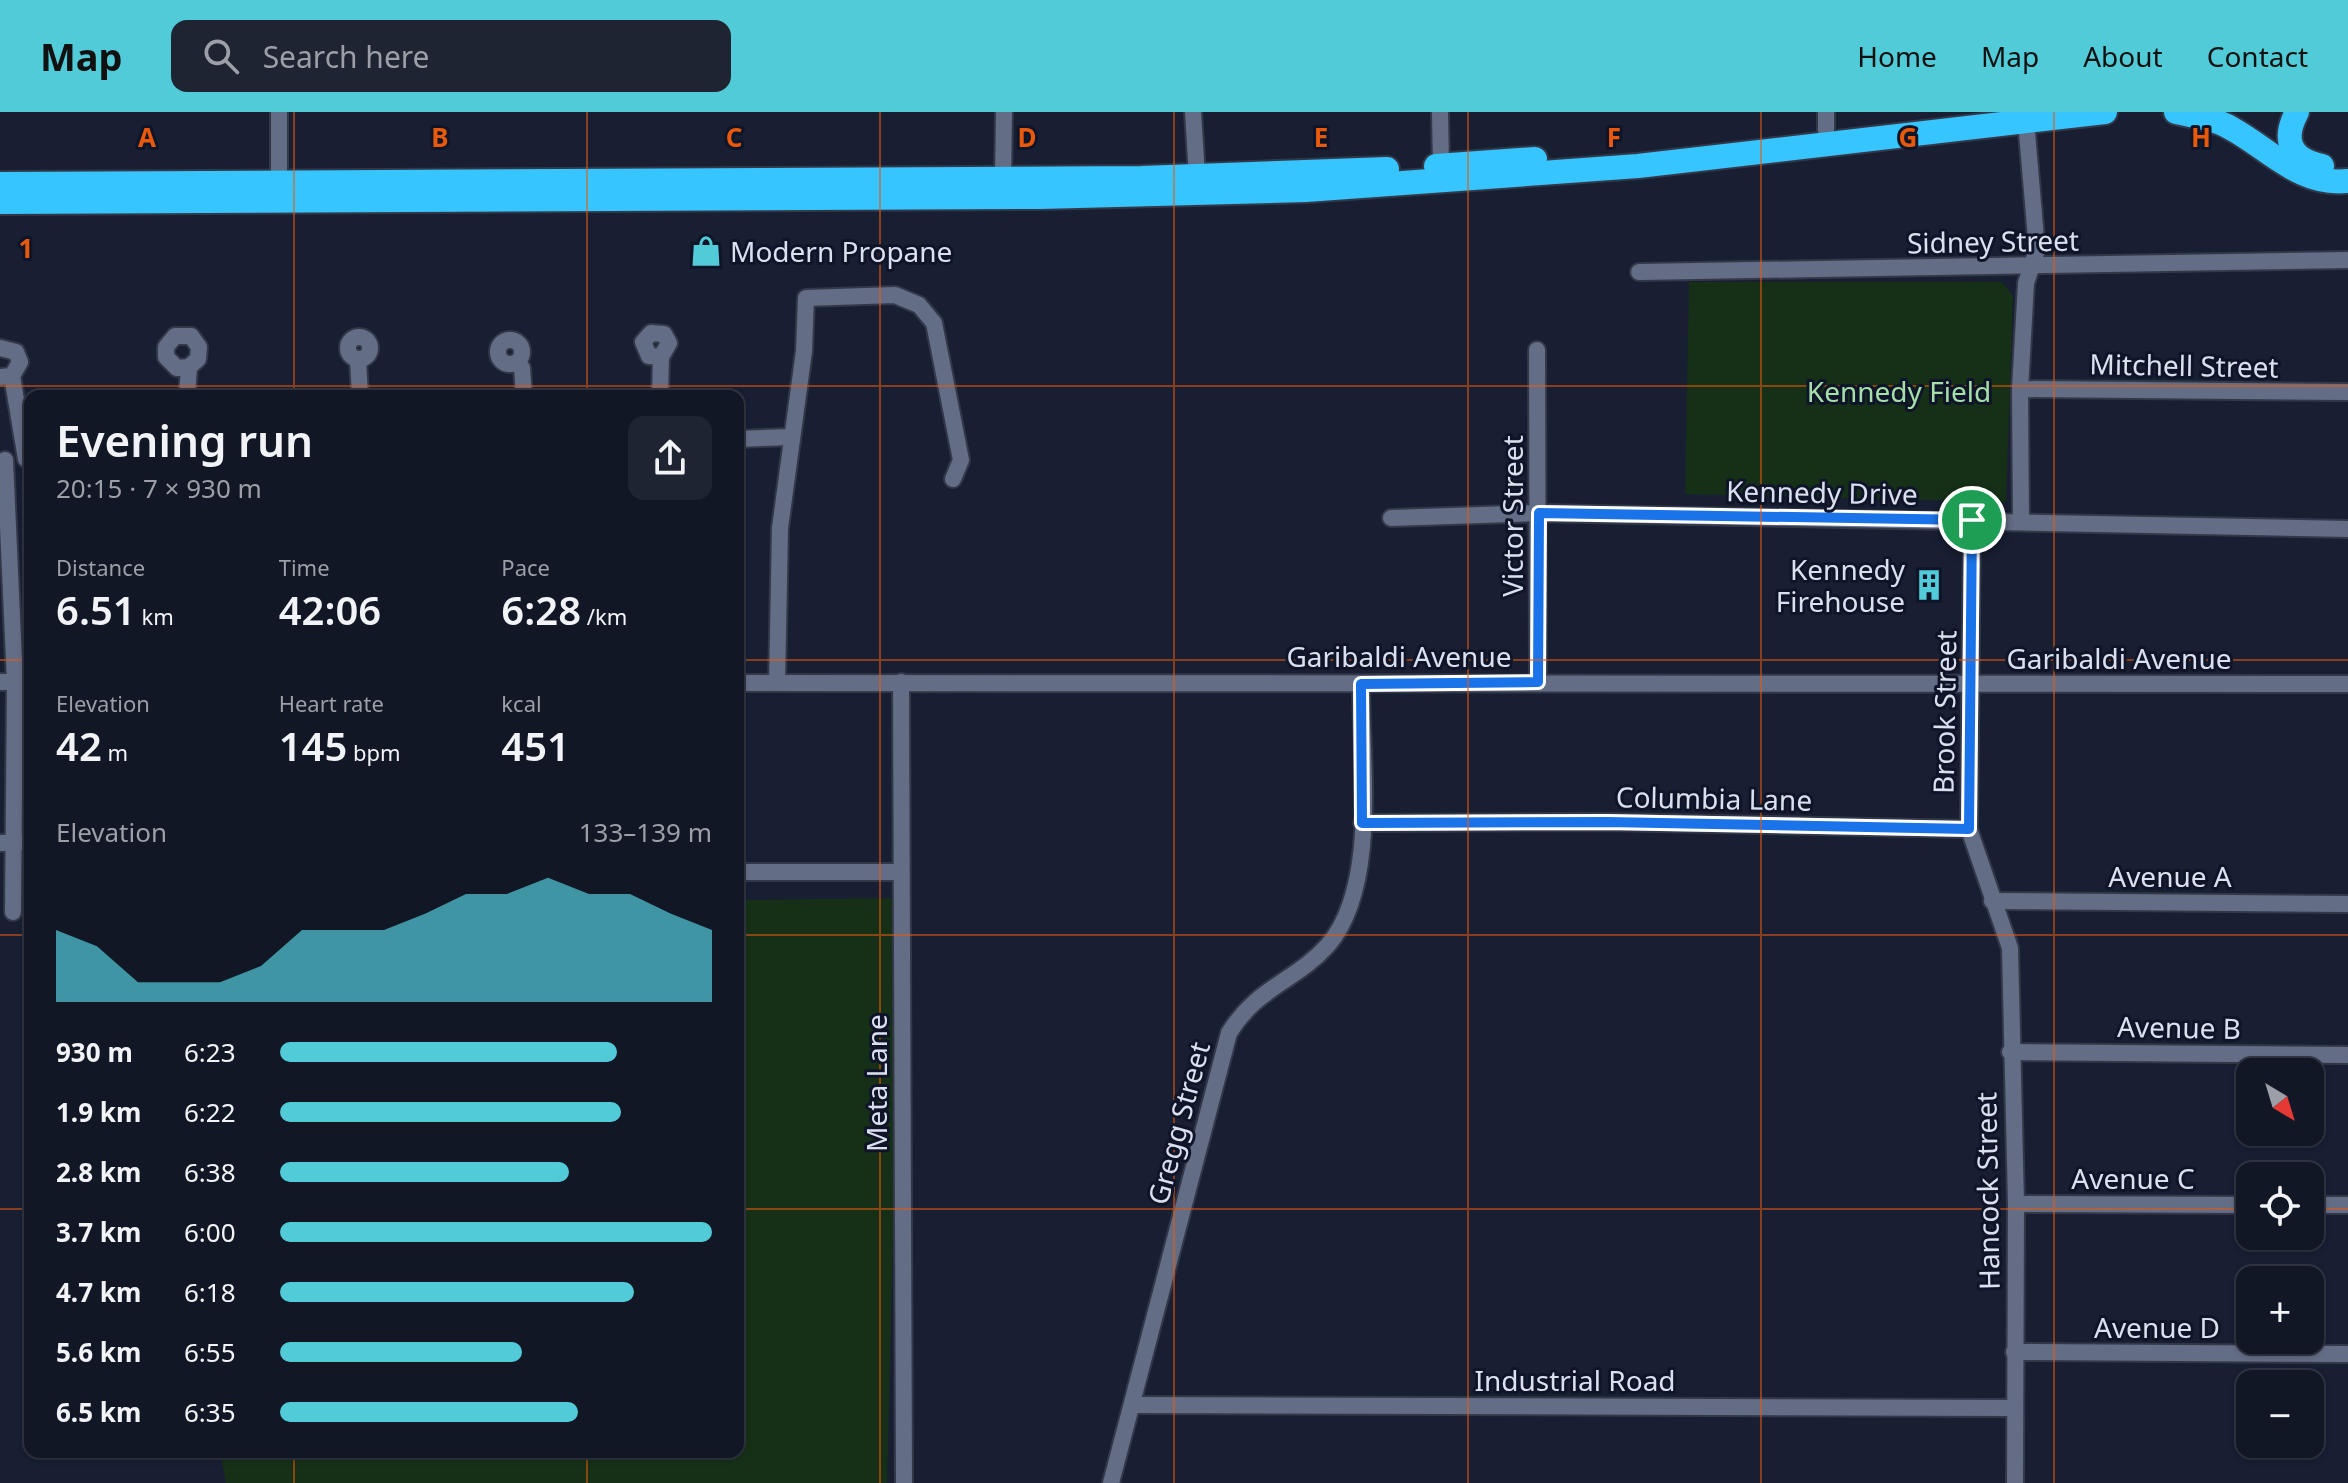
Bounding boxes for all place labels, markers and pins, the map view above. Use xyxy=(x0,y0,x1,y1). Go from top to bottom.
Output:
place label: Modern Propane xyxy=(730,232,952,270)
shop icon: Modern Propane xyxy=(689,234,723,268)
pin xyxy=(1938,486,2006,554)
place label: Kennedy Firehouse xyxy=(1776,550,1906,620)
building icon: Kennedy Firehouse xyxy=(1912,568,1946,602)

